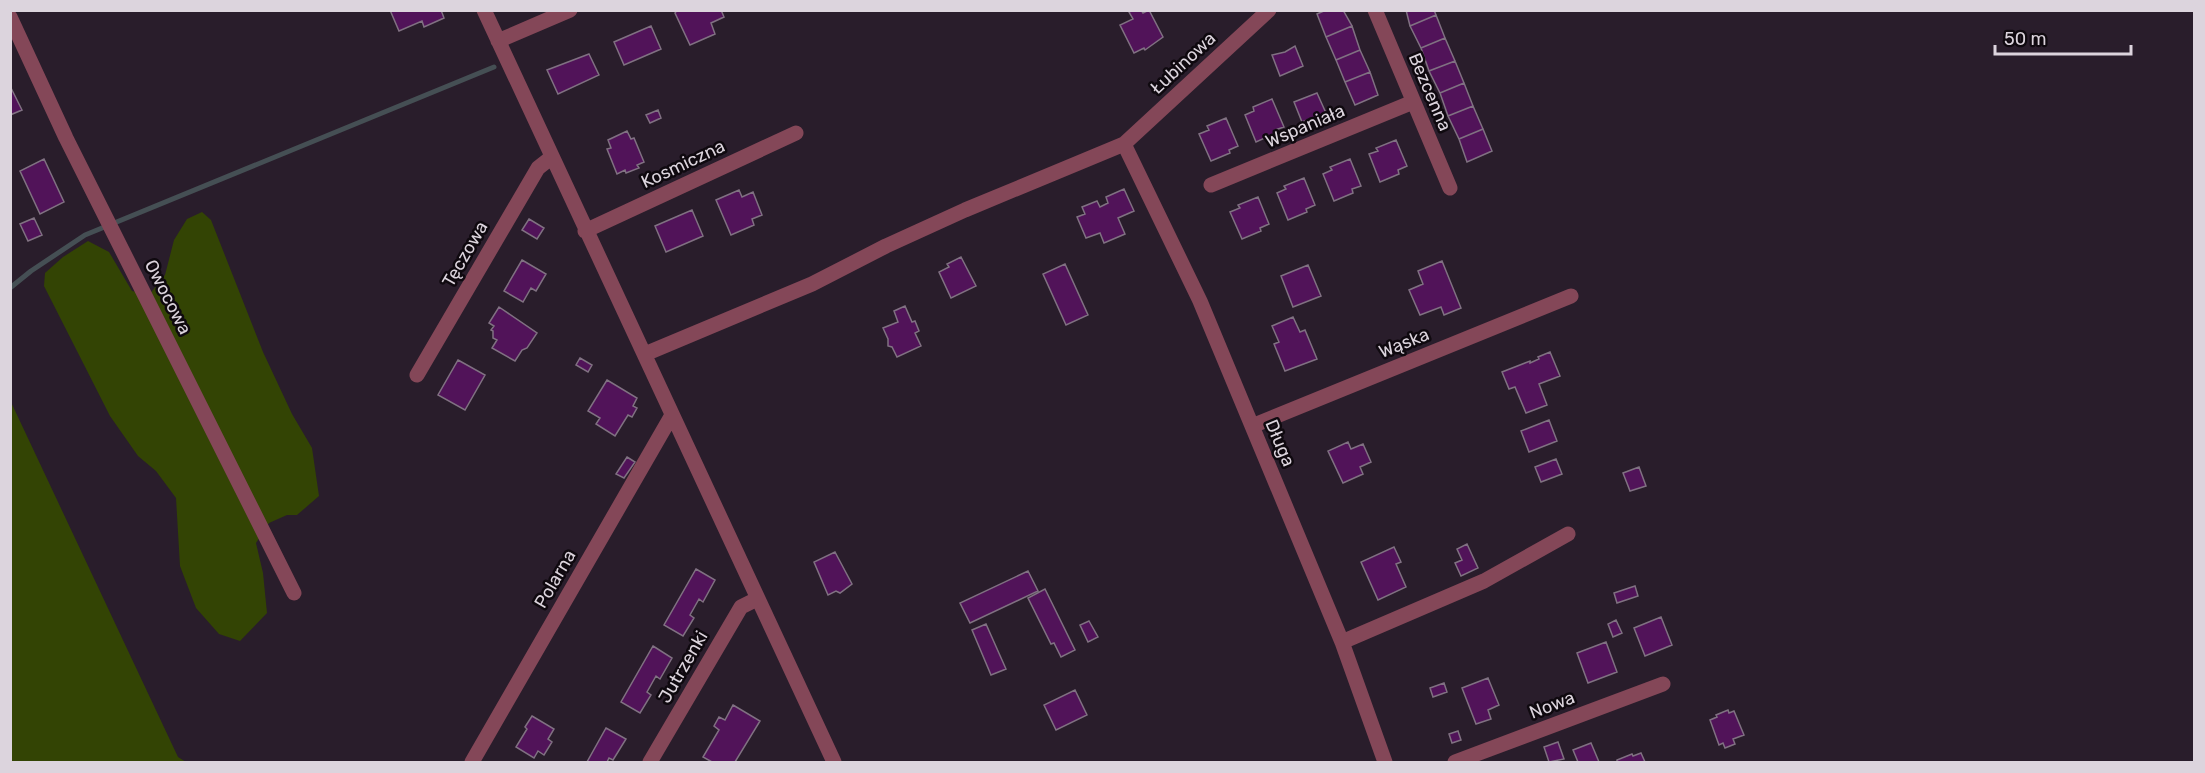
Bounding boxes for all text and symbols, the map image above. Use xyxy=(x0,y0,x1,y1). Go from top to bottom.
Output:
scale bar xyxy=(1995,18,2132,56)
street label: Łubinowa xyxy=(1146,27,1220,99)
text: 50 m xyxy=(2004,28,2047,50)
street label: Bezcenna xyxy=(1404,50,1456,134)
street label: Wspaniała xyxy=(1262,99,1348,153)
street label: Kosmiczna xyxy=(638,135,728,193)
street label: Tęczowa xyxy=(437,217,493,291)
street label: Owocowa xyxy=(140,256,196,338)
street label: Wąska xyxy=(1376,323,1432,363)
street label: Długa xyxy=(1260,416,1300,470)
street label: Polarna xyxy=(530,546,580,612)
street label: Jutrzenki xyxy=(654,627,712,707)
street label: Nowa xyxy=(1526,686,1578,724)

